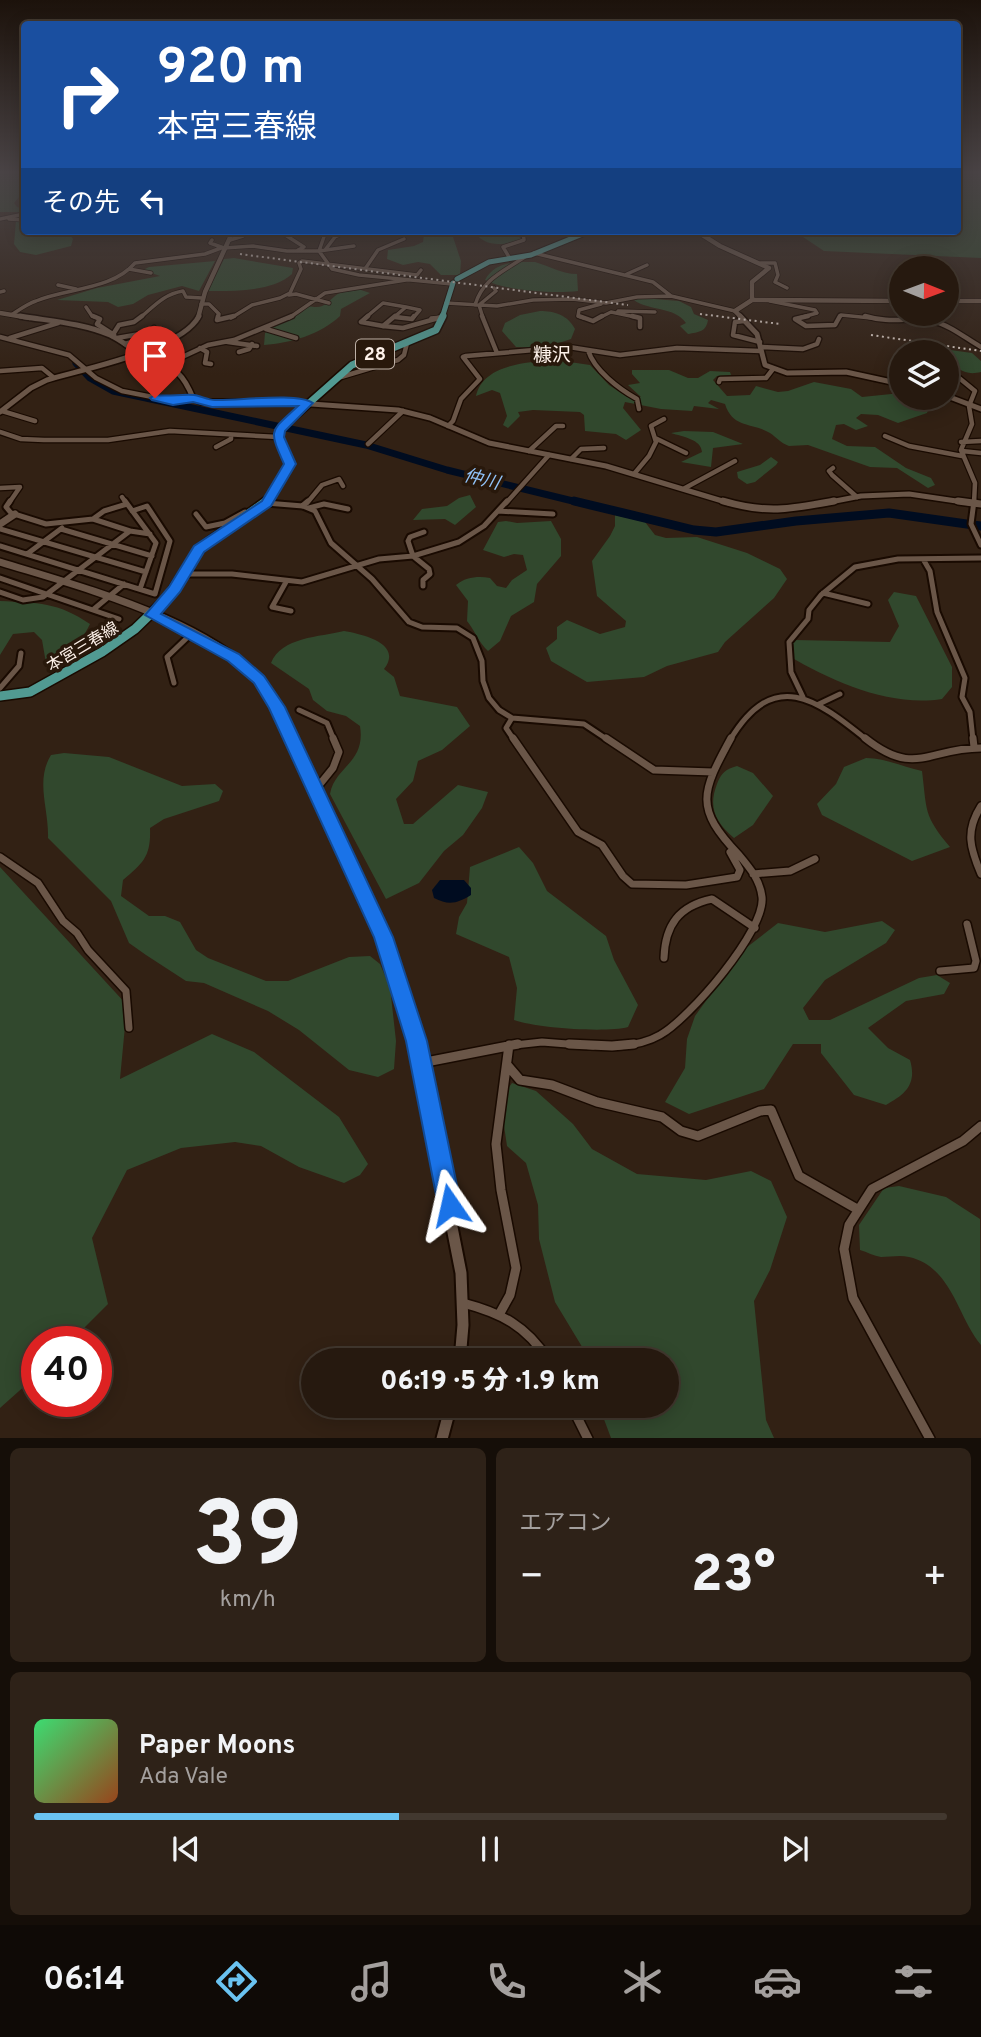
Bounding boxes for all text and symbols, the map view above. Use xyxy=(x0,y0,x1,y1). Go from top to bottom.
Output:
text: 920 m xyxy=(157,39,304,101)
icon: right xyxy=(42,49,133,140)
text: 本宮三春線 xyxy=(157,109,317,149)
icon: left xyxy=(134,182,172,220)
text: その先 xyxy=(42,188,120,221)
north arrow xyxy=(889,256,959,326)
map controls xyxy=(889,256,959,410)
pin xyxy=(125,326,185,398)
icon: arrive xyxy=(136,337,174,375)
road number: 28 xyxy=(356,340,394,368)
button: layers xyxy=(889,340,959,410)
district label: 糠沢 xyxy=(533,344,571,368)
water label: 仲川 xyxy=(461,465,504,496)
street label: 本宮三春線 xyxy=(44,619,122,677)
position arrow xyxy=(413,1168,487,1242)
speed limit sign: 40 xyxy=(21,1326,112,1417)
text: 06:19 · 5 分 · 1.9 km xyxy=(380,1366,600,1399)
text: 39 xyxy=(193,1483,303,1598)
text: エアコン xyxy=(520,1510,612,1539)
text: 23° xyxy=(691,1544,776,1610)
text: − xyxy=(520,1554,544,1603)
text: + xyxy=(922,1554,947,1603)
text: km/h xyxy=(220,1586,276,1615)
text: Paper Moons xyxy=(139,1730,295,1763)
text: Ada Vale xyxy=(139,1763,228,1792)
icon: previous xyxy=(167,1830,205,1868)
icon: pause xyxy=(471,1830,509,1868)
icon: next xyxy=(776,1830,814,1868)
icon: directions xyxy=(212,1957,261,2006)
icon: music xyxy=(347,1957,396,2006)
icon: phone xyxy=(482,1957,531,2006)
icon: climate xyxy=(618,1957,667,2006)
icon: car xyxy=(753,1957,802,2006)
icon: filters xyxy=(889,1957,938,2006)
text: 06:14 xyxy=(43,1961,125,2001)

